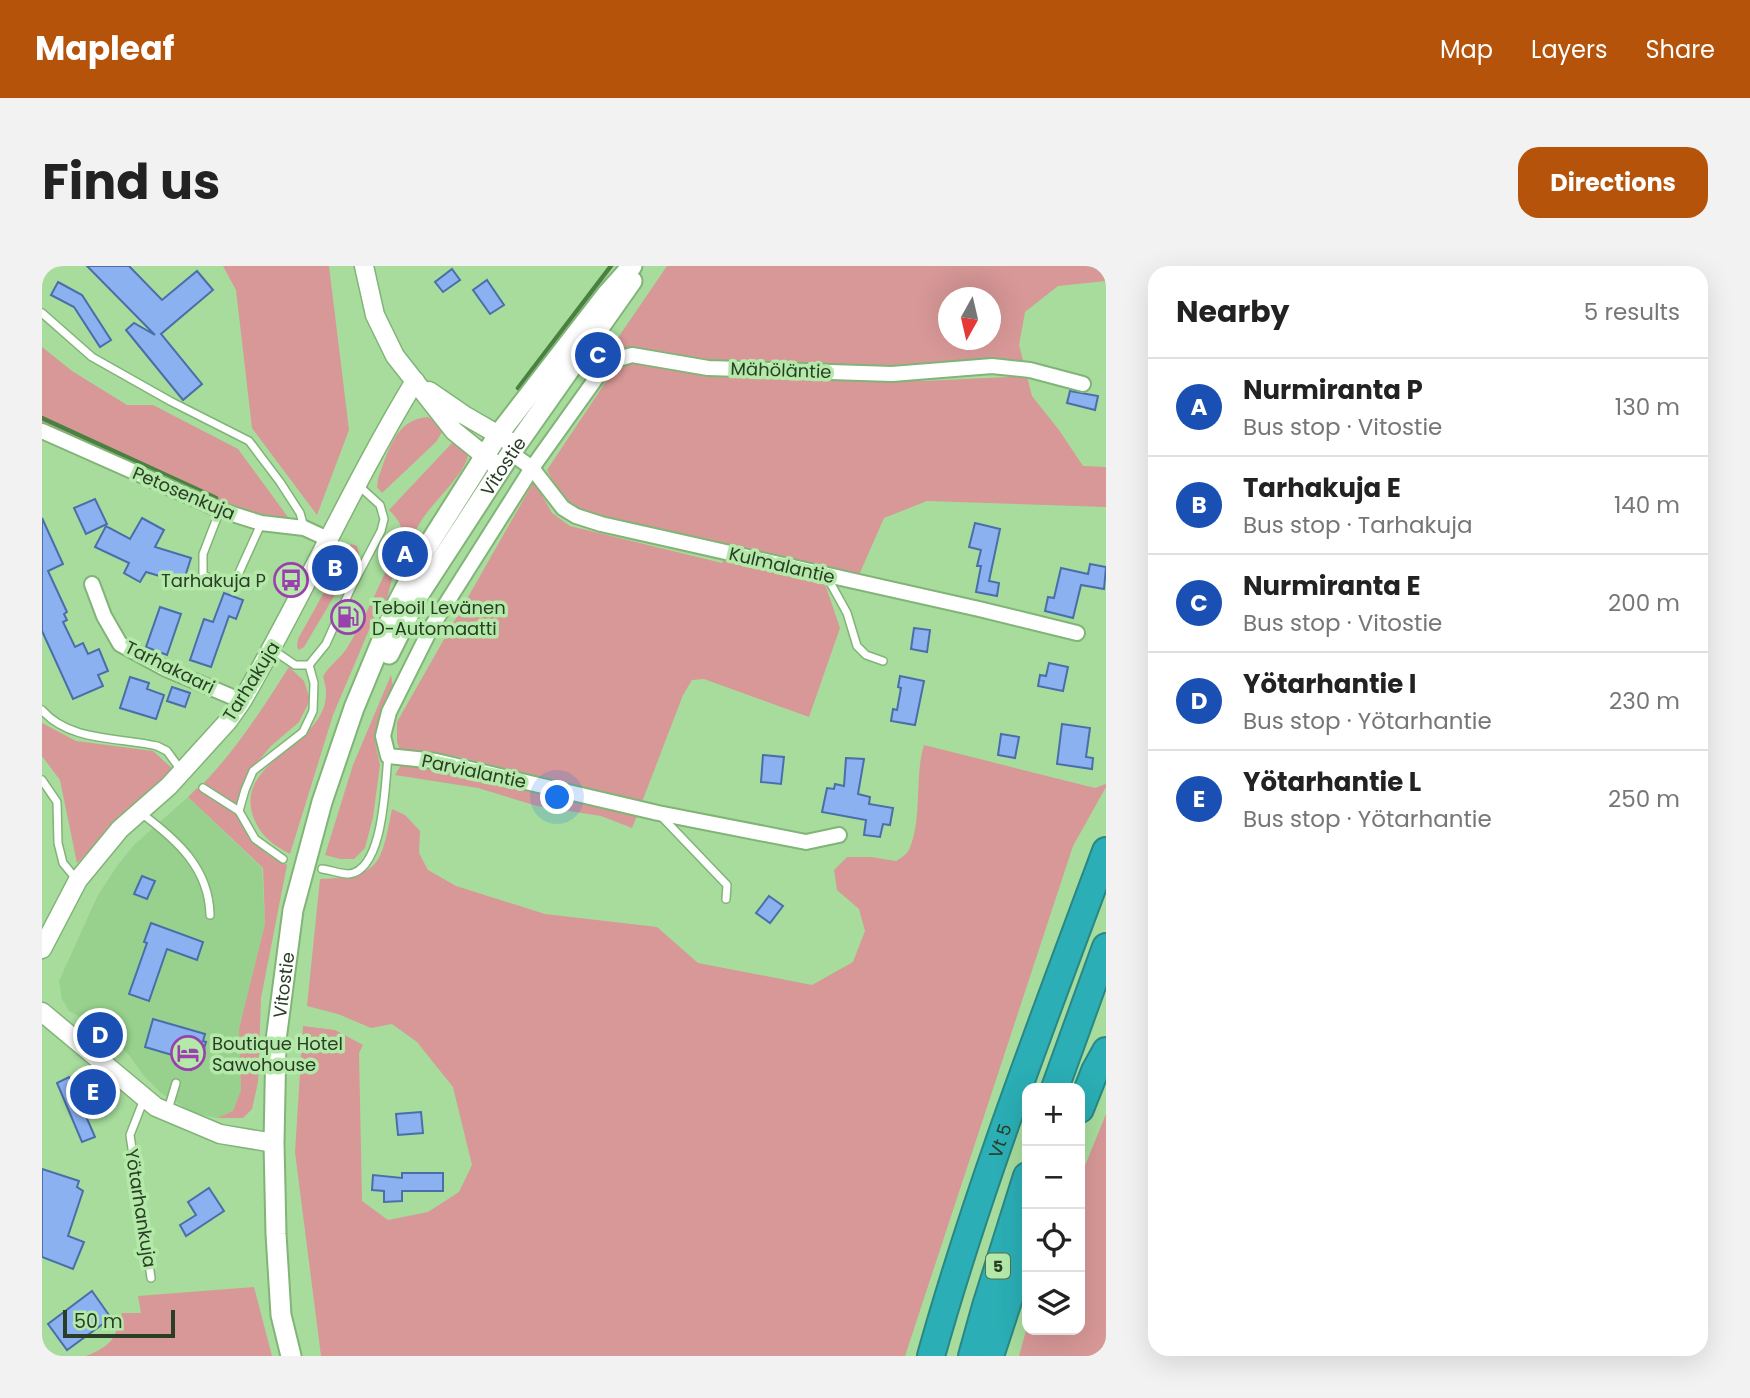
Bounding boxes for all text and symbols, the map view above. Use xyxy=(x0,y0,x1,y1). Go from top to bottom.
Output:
text: Mapleaf xyxy=(35,25,174,72)
text: Map xyxy=(1440,33,1493,66)
text: Layers xyxy=(1531,33,1607,66)
text: Share xyxy=(1645,33,1715,66)
button: Directions xyxy=(1518,147,1708,218)
text: Find us xyxy=(42,148,220,216)
north arrow xyxy=(938,287,1001,350)
text: Nearby xyxy=(1176,290,1290,333)
text: 5 results xyxy=(1584,296,1680,328)
pin: C xyxy=(575,329,621,381)
street label: Mähöläntie xyxy=(730,356,832,384)
text: Nurmiranta P xyxy=(1243,372,1423,408)
text: A xyxy=(1191,391,1207,423)
text: 130 m xyxy=(1615,391,1680,423)
text: Bus stop · Vitostie xyxy=(1243,411,1442,443)
street label: Vitostie xyxy=(474,431,531,501)
street label: Petosenkuja xyxy=(129,460,239,526)
text: Tarhakuja E xyxy=(1243,470,1401,506)
text: B xyxy=(1191,489,1207,521)
text: 140 m xyxy=(1614,489,1680,521)
text: Bus stop · Tarhakuja xyxy=(1243,509,1472,541)
pin: A xyxy=(382,528,428,580)
street label: Kulmalantie xyxy=(727,541,837,589)
pin: B xyxy=(312,542,358,594)
bus stop icon: Tarhakuja P xyxy=(272,561,310,599)
place label: Tarhakuja P xyxy=(161,568,266,593)
text: Nurmiranta E xyxy=(1243,568,1421,604)
text: C xyxy=(1190,587,1208,619)
text: 200 m xyxy=(1608,587,1680,619)
place label: Teboil Levänen D-Automaatti xyxy=(372,595,506,641)
fuel station icon: Teboil Levänen D-Automaatti xyxy=(329,598,367,636)
text: Bus stop · Vitostie xyxy=(1243,607,1442,639)
street label: Tarhakaari xyxy=(121,634,219,700)
street label: Tarhakuja xyxy=(217,636,285,726)
text: Yötarhantie I xyxy=(1243,666,1416,702)
text: D xyxy=(1191,685,1207,717)
text: 230 m xyxy=(1609,685,1680,717)
text: Bus stop · Yötarhantie xyxy=(1243,705,1492,737)
street label: Parvialantie xyxy=(419,748,529,794)
text: Yötarhantie L xyxy=(1243,764,1421,800)
your location xyxy=(540,780,574,814)
text: E xyxy=(1193,783,1205,815)
text: 250 m xyxy=(1608,783,1680,815)
text: Bus stop · Yötarhantie xyxy=(1243,803,1492,835)
street label: Vitostie xyxy=(267,950,300,1019)
pin: D xyxy=(77,1009,123,1061)
place label: Boutique Hotel Sawohouse xyxy=(212,1031,343,1077)
hotel icon: Boutique Hotel Sawohouse xyxy=(169,1034,207,1072)
pin: E xyxy=(70,1066,116,1118)
map controls xyxy=(1022,1083,1085,1335)
button: + xyxy=(1022,1083,1085,1146)
street label: Vt 5 xyxy=(982,1120,1017,1161)
button: − xyxy=(1022,1146,1085,1209)
street label: Yötarhankuja xyxy=(119,1147,163,1269)
button: locate xyxy=(1022,1209,1085,1272)
road number: 5 xyxy=(986,1254,1010,1278)
button: layers xyxy=(1022,1272,1085,1335)
scale bar xyxy=(63,1307,175,1339)
text: 50 m xyxy=(74,1308,123,1335)

